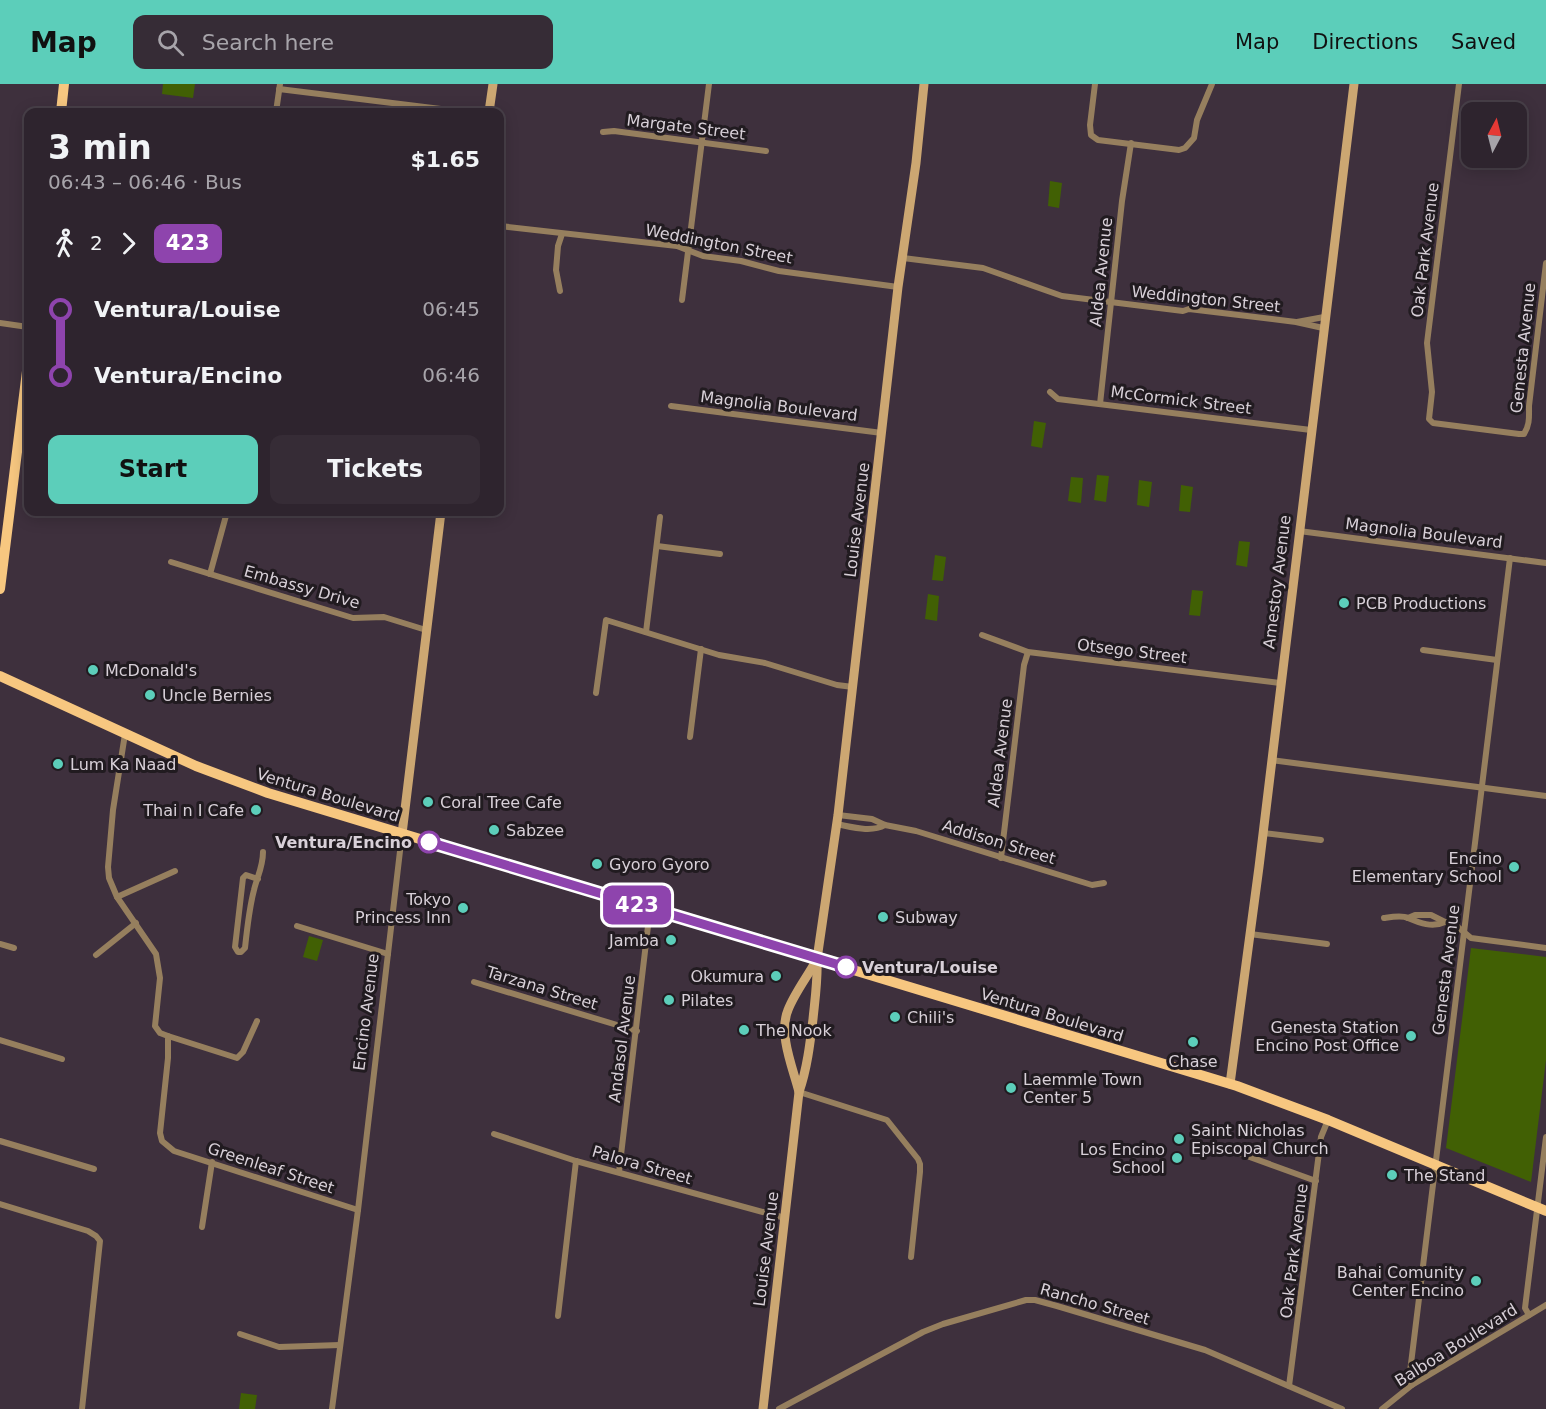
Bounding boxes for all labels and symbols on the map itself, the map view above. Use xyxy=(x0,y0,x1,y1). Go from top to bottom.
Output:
north arrow xyxy=(1461,102,1527,168)
street label: Margate Street xyxy=(625,110,747,144)
street label: Oak Park Avenue xyxy=(1407,181,1443,319)
street label: Aldea Avenue xyxy=(1086,216,1116,328)
street label: Weddington Street xyxy=(644,220,794,268)
street label: Weddington Street xyxy=(1131,282,1281,316)
street label: Genesta Avenue xyxy=(1507,282,1539,414)
street label: McCormick Street xyxy=(1110,382,1252,418)
street label: Magnolia Boulevard xyxy=(699,387,859,425)
street label: Louise Avenue xyxy=(841,461,873,579)
street label: Amestoy Avenue xyxy=(1259,514,1295,650)
street label: Magnolia Boulevard xyxy=(1344,514,1504,552)
street label: Embassy Drive xyxy=(242,561,362,613)
place label: PCB Productions xyxy=(1356,594,1486,613)
marker: PCB Productions xyxy=(1337,596,1351,610)
street label: Otsego Street xyxy=(1076,635,1188,667)
place label: McDonald's xyxy=(105,661,197,680)
marker: McDonald's xyxy=(86,663,100,677)
place label: Uncle Bernies xyxy=(162,686,272,705)
marker: Uncle Bernies xyxy=(143,688,157,702)
street label: Aldea Avenue xyxy=(984,697,1016,809)
place label: Lum Ka Naad xyxy=(70,755,176,774)
marker: Lum Ka Naad xyxy=(51,757,65,771)
street label: Ventura Boulevard xyxy=(254,764,402,826)
place label: Coral Tree Cafe xyxy=(440,793,562,812)
marker: Coral Tree Cafe xyxy=(421,795,435,809)
place label: Thai n I Cafe xyxy=(142,801,244,820)
marker: Thai n I Cafe xyxy=(249,803,263,817)
street label: Addison Street xyxy=(940,816,1058,868)
place label: Sabzee xyxy=(506,821,564,840)
marker: Sabzee xyxy=(487,823,501,837)
marker: Ventura/Encino xyxy=(418,831,440,853)
place label: Ventura/Encino xyxy=(275,833,412,852)
place label: Encino Elementary School xyxy=(1352,849,1502,886)
place label: Gyoro Gyoro xyxy=(609,855,709,874)
marker: Gyoro Gyoro xyxy=(590,857,604,871)
marker: Encino Elementary School xyxy=(1507,860,1521,874)
line badge: 423 xyxy=(602,886,672,924)
place label: Tokyo Princess Inn xyxy=(355,890,451,927)
marker: Tokyo Princess Inn xyxy=(456,901,470,915)
street label: Genesta Avenue xyxy=(1429,904,1463,1036)
place label: Subway xyxy=(895,908,958,927)
marker: Subway xyxy=(876,910,890,924)
place label: Jamba xyxy=(608,931,659,950)
marker: Jamba xyxy=(664,933,678,947)
street label: Encino Avenue xyxy=(349,952,383,1072)
marker: Ventura/Louise xyxy=(835,956,857,978)
place label: Ventura/Louise xyxy=(862,958,998,977)
street label: Tarzana Street xyxy=(483,962,600,1014)
place label: Okumura xyxy=(690,967,764,986)
marker: Okumura xyxy=(769,969,783,983)
street label: Andasol Avenue xyxy=(605,974,639,1104)
street label: Ventura Boulevard xyxy=(978,984,1126,1046)
place label: Pilates xyxy=(681,991,733,1010)
marker: Pilates xyxy=(662,993,676,1007)
place label: Chili's xyxy=(907,1008,954,1027)
marker: Chili's xyxy=(888,1010,902,1024)
place label: Genesta Station Encino Post Office xyxy=(1255,1018,1399,1055)
place label: The Nook xyxy=(755,1021,832,1040)
marker: The Nook xyxy=(737,1023,751,1037)
marker: Genesta Station Encino Post Office xyxy=(1404,1029,1418,1043)
marker: Chase xyxy=(1186,1035,1200,1049)
place label: Chase xyxy=(1168,1052,1218,1071)
place label: Laemmle Town Center 5 xyxy=(1023,1070,1142,1107)
marker: Laemmle Town Center 5 xyxy=(1004,1081,1018,1095)
place label: Saint Nicholas Episcopal Church xyxy=(1191,1121,1329,1158)
marker: Saint Nicholas Episcopal Church xyxy=(1172,1132,1186,1146)
street label: Greenleaf Street xyxy=(205,1139,337,1197)
place label: Los Encino School xyxy=(1080,1140,1165,1177)
street label: Palora Street xyxy=(590,1142,694,1188)
marker: Los Encino School xyxy=(1170,1151,1184,1165)
place label: The Stand xyxy=(1403,1166,1485,1185)
marker: The Stand xyxy=(1385,1168,1399,1182)
street label: Oak Park Avenue xyxy=(1276,1182,1312,1320)
street label: Louise Avenue xyxy=(750,1190,782,1308)
place label: Bahai Comunity Center Encino xyxy=(1337,1263,1464,1300)
marker: Bahai Comunity Center Encino xyxy=(1469,1274,1483,1288)
street label: Rancho Street xyxy=(1038,1279,1152,1329)
street label: Balboa Boulevard xyxy=(1391,1300,1521,1390)

